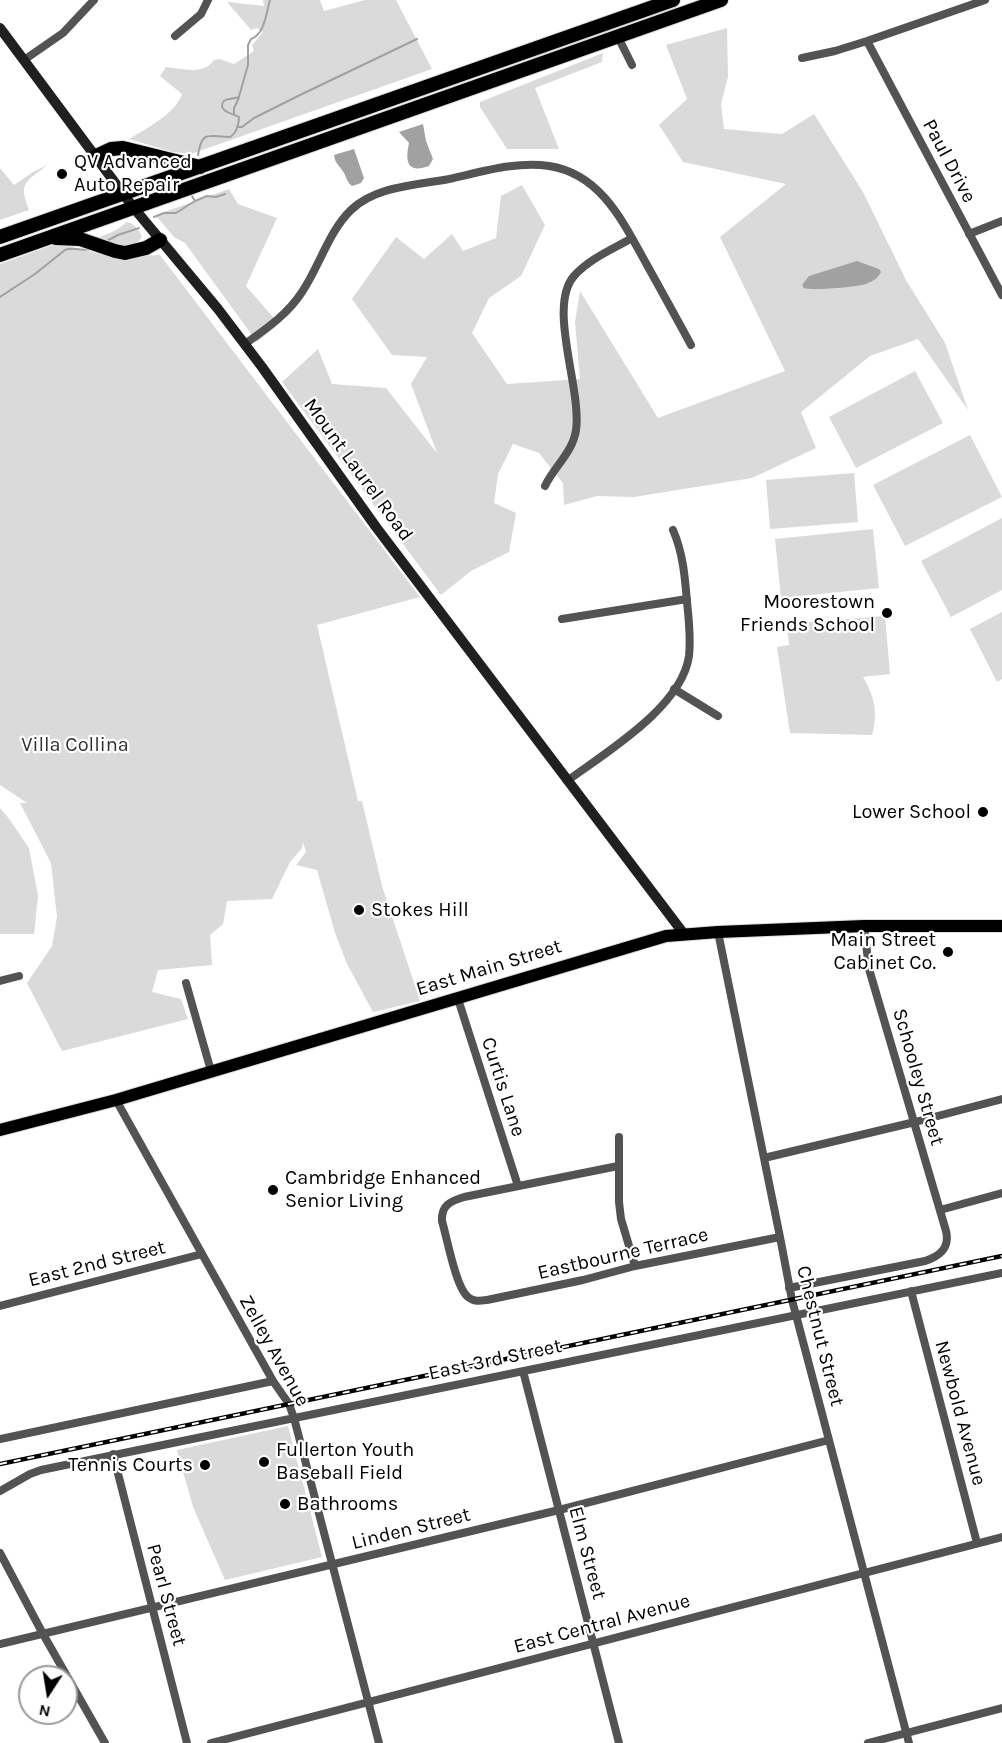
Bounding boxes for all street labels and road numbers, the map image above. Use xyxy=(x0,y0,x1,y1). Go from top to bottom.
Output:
street label: Paul Drive xyxy=(917,115,981,207)
street label: Mount Laurel Road xyxy=(298,394,418,546)
street label: East Main Street xyxy=(413,935,565,1001)
street label: Schooley Street xyxy=(887,1006,949,1148)
street label: Curtis Lane xyxy=(476,1034,530,1140)
street label: Eastbourne Terrace xyxy=(535,1223,711,1285)
street label: East 2nd Street xyxy=(26,1235,168,1293)
street label: Chestnut Street xyxy=(791,1263,849,1409)
street label: Zelley Avenue xyxy=(234,1291,314,1411)
street label: East 3rd Street xyxy=(426,1334,564,1386)
street label: Newbold Avenue xyxy=(929,1338,991,1488)
street label: Linden Street xyxy=(349,1503,473,1555)
street label: Elm Street xyxy=(563,1504,611,1602)
street label: Pearl Street xyxy=(141,1541,191,1649)
street label: East Central Avenue xyxy=(511,1589,693,1659)

